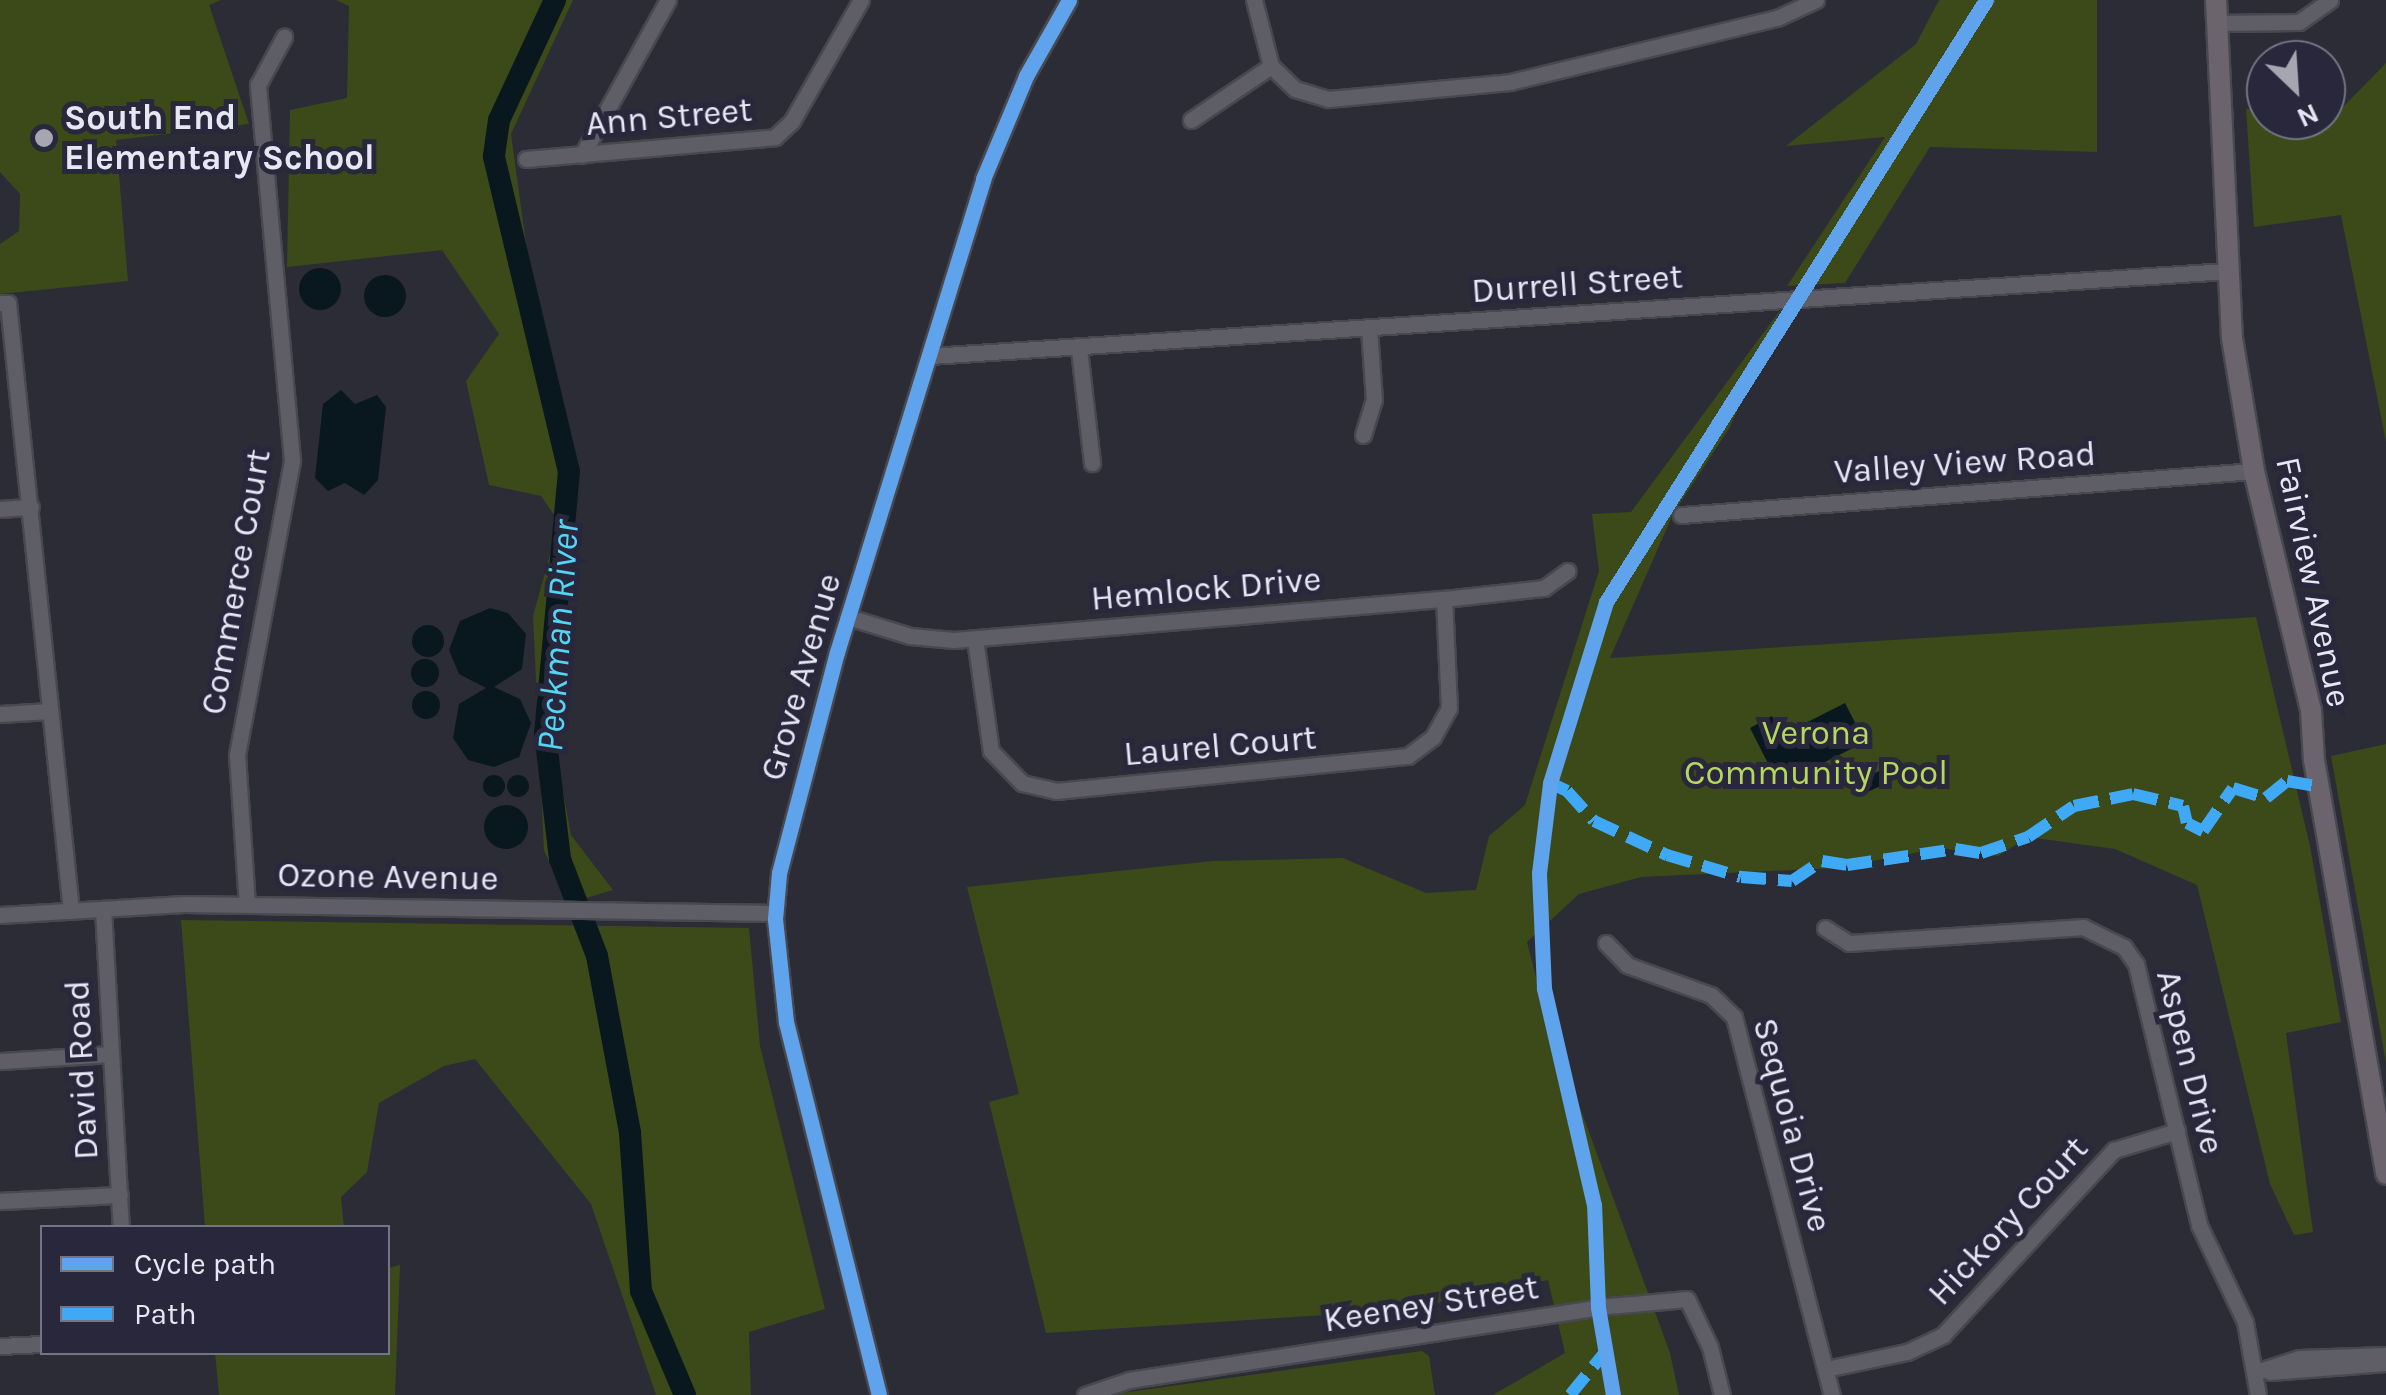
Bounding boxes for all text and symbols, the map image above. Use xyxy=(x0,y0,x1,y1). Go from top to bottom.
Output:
north arrow xyxy=(2246,40,2346,140)
street label: Ann Street xyxy=(584,89,754,145)
place label: South End Elementary School xyxy=(64,97,375,179)
text: N xyxy=(2292,97,2324,135)
marker: South End Elementary School xyxy=(33,127,55,149)
street label: Durrell Street xyxy=(1470,256,1684,312)
street label: Valley View Road xyxy=(1833,433,2097,493)
street label: Commerce Court xyxy=(192,446,280,718)
street label: Fairview Avenue xyxy=(2266,453,2360,711)
water label: Peckman River xyxy=(527,519,589,753)
street label: Hemlock Drive xyxy=(1089,558,1323,620)
street label: Grove Avenue xyxy=(751,569,851,785)
park label: Verona Community Pool xyxy=(1684,712,1948,794)
street label: Laurel Court xyxy=(1122,717,1318,775)
street label: Ozone Avenue xyxy=(277,854,499,900)
street label: Aspen Drive xyxy=(2147,966,2233,1158)
street label: David Road xyxy=(56,979,108,1161)
street label: Sequoia Drive xyxy=(1743,1013,1841,1237)
street label: Hickory Court xyxy=(1919,1128,2097,1314)
legend xyxy=(40,1225,390,1355)
text: Cycle path xyxy=(134,1246,276,1282)
street label: Keeney Street xyxy=(1321,1266,1541,1342)
text: Path xyxy=(134,1296,197,1332)

